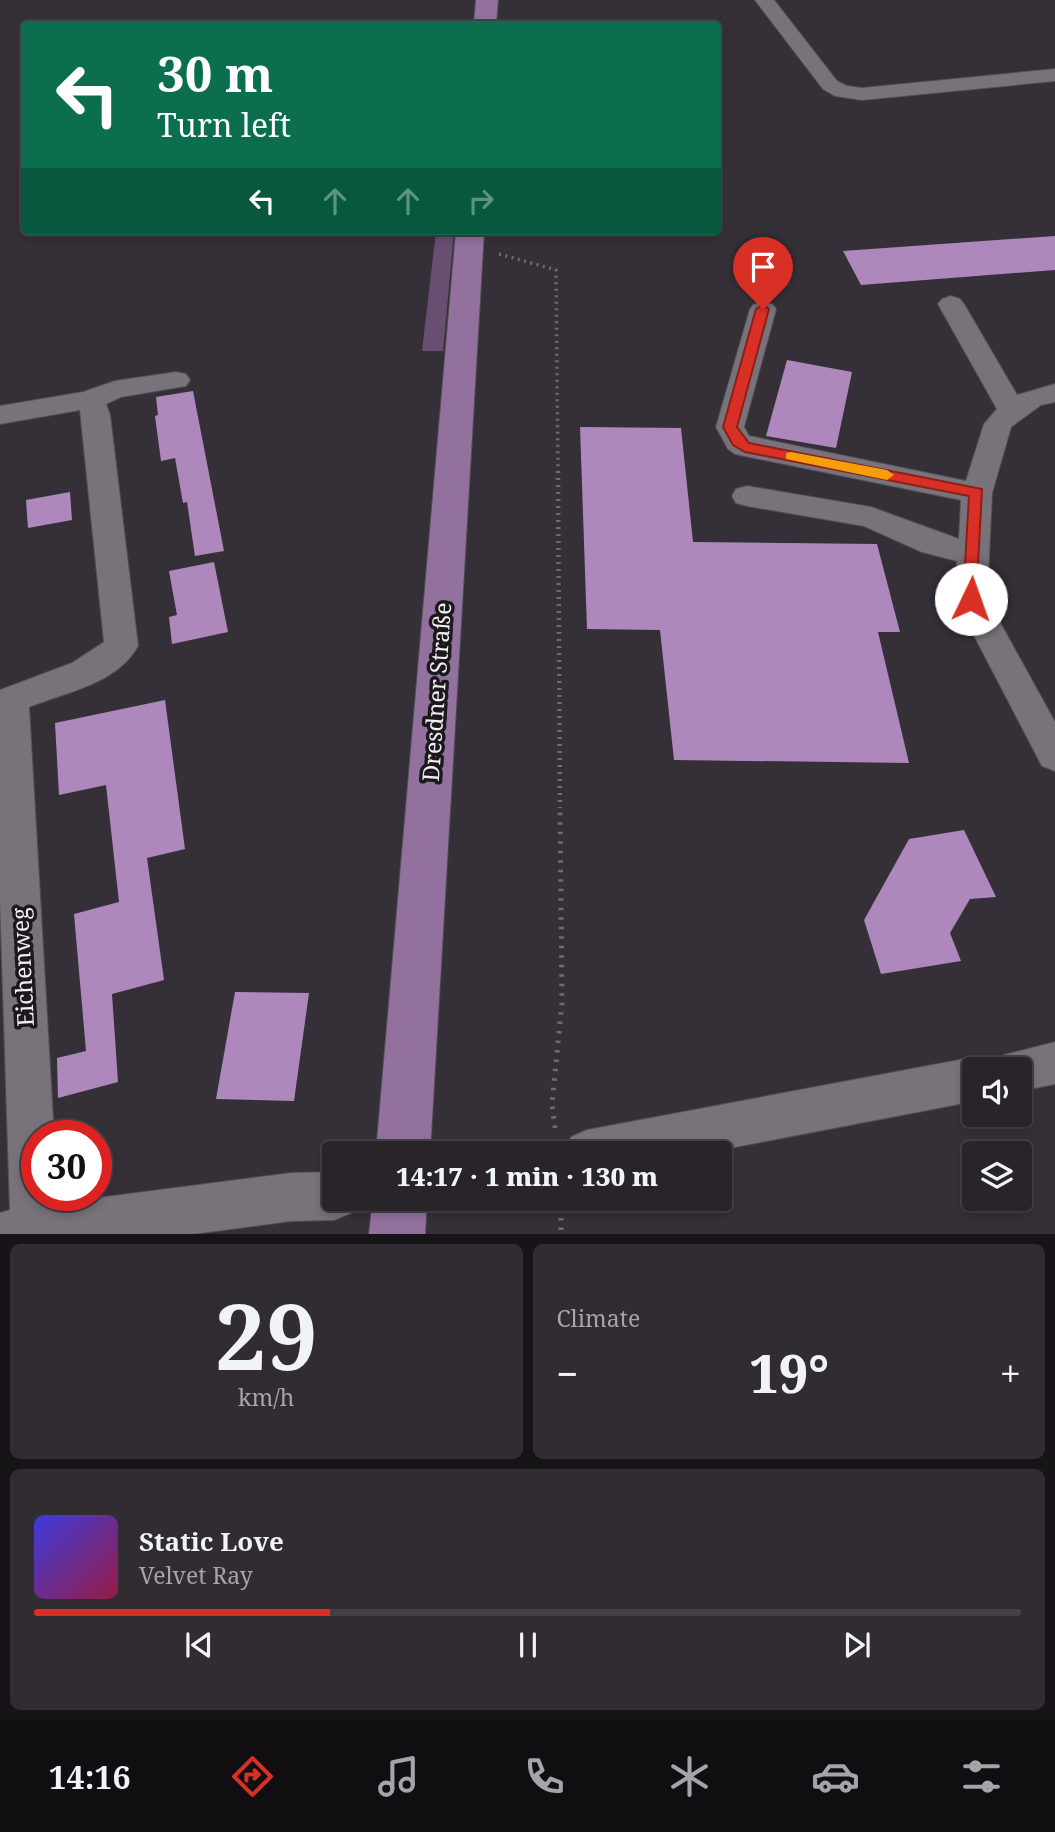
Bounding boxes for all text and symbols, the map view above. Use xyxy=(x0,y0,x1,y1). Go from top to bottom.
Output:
text: 30 m xyxy=(157,40,273,106)
icon: left xyxy=(42,49,133,140)
text: Turn left xyxy=(157,103,291,146)
icon: left xyxy=(243,182,281,220)
icon: ahead xyxy=(316,182,354,220)
icon: ahead xyxy=(389,182,427,220)
icon: right xyxy=(462,182,500,220)
pin xyxy=(733,237,793,309)
icon: arrive xyxy=(744,248,782,286)
position arrow xyxy=(934,562,1008,636)
street label: Dresdner Straße xyxy=(414,601,458,783)
street label: Eichenweg xyxy=(3,906,41,1027)
map controls xyxy=(962,1057,1032,1211)
button: sound xyxy=(962,1057,1032,1127)
speed limit sign: 30 xyxy=(21,1120,112,1211)
button: layers xyxy=(962,1141,1032,1211)
text: 14:17 · 1 min · 130 m xyxy=(396,1158,658,1194)
text: 29 xyxy=(215,1273,318,1397)
text: Climate xyxy=(557,1302,640,1334)
text: 19° xyxy=(749,1337,829,1408)
text: − xyxy=(557,1347,579,1399)
text: + xyxy=(1000,1347,1021,1399)
text: km/h xyxy=(238,1381,294,1413)
text: Static Love xyxy=(139,1523,284,1559)
text: Velvet Ray xyxy=(139,1559,253,1591)
icon: previous xyxy=(180,1626,218,1664)
icon: pause xyxy=(509,1626,547,1664)
icon: next xyxy=(838,1626,876,1664)
icon: directions xyxy=(228,1752,277,1801)
icon: music xyxy=(374,1752,423,1801)
icon: phone xyxy=(520,1752,569,1801)
icon: climate xyxy=(665,1752,714,1801)
icon: car xyxy=(811,1752,860,1801)
icon: filters xyxy=(957,1752,1006,1801)
text: 14:16 xyxy=(48,1755,131,1798)

